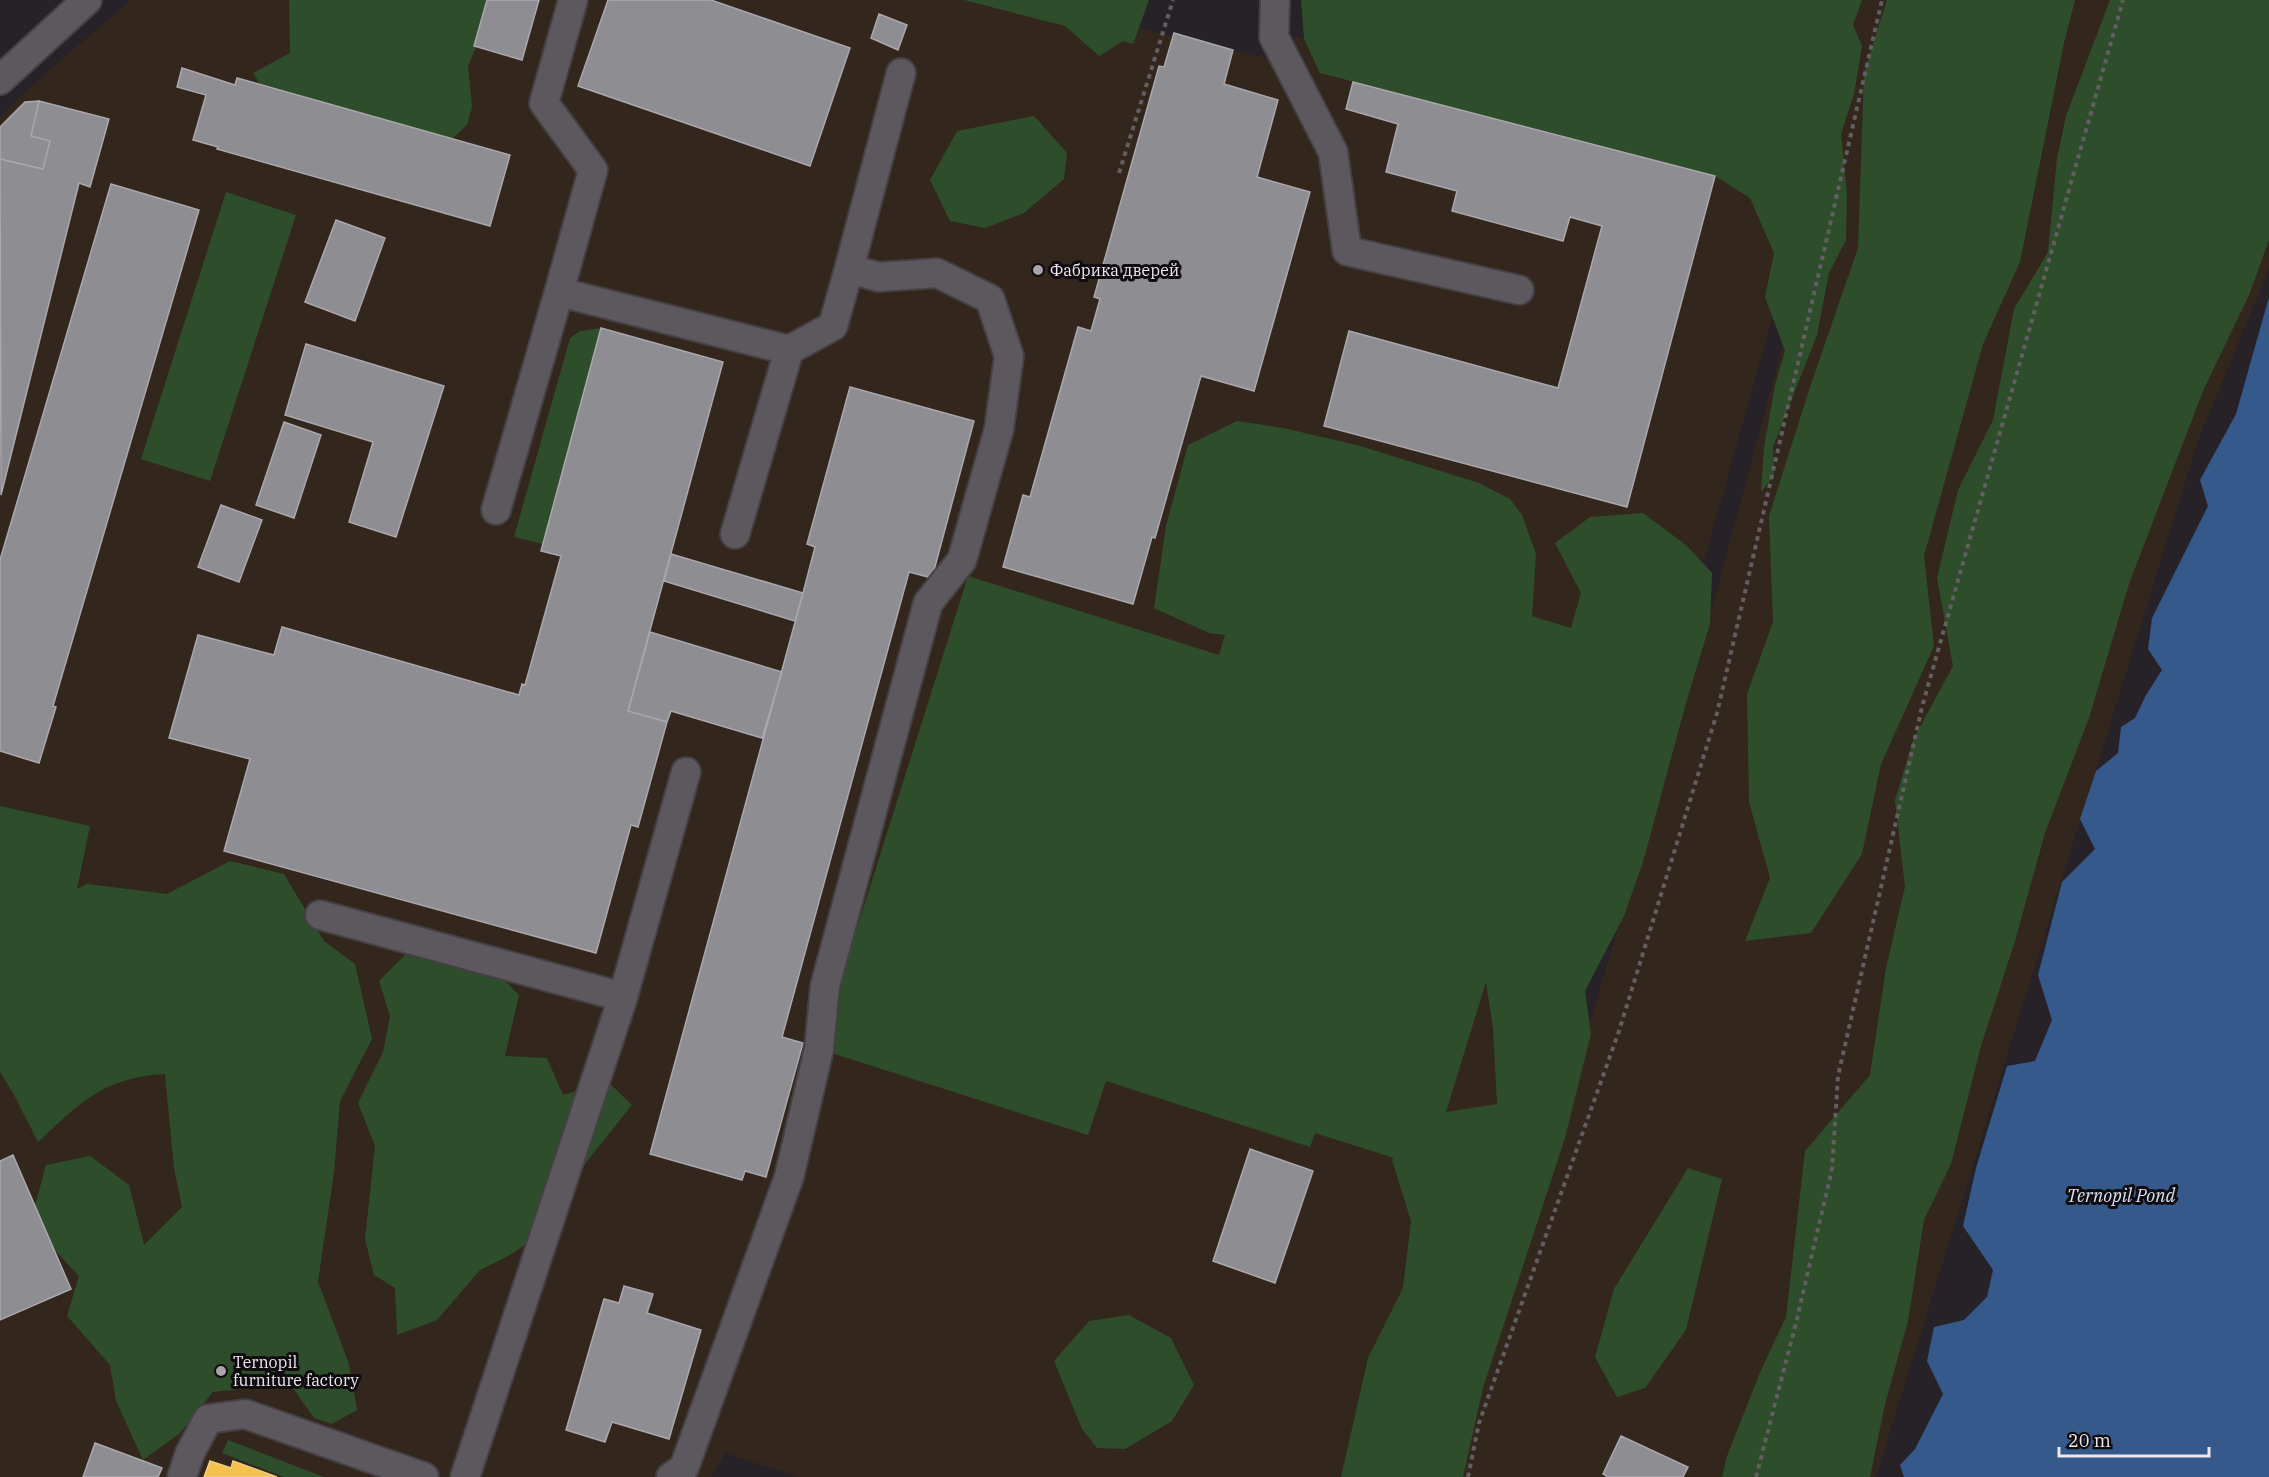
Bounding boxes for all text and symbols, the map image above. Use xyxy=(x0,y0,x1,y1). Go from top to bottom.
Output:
place label: Фабрика дверей xyxy=(1050,260,1179,280)
marker: Фабрика дверей xyxy=(1031,263,1045,277)
water label: Ternopil Pond xyxy=(2067,1184,2175,1207)
place label: Ternopil furniture factory xyxy=(233,1352,359,1390)
marker: Ternopil furniture factory xyxy=(214,1364,228,1378)
scale bar xyxy=(2059,1420,2209,1458)
text: 20 m xyxy=(2068,1429,2111,1452)

